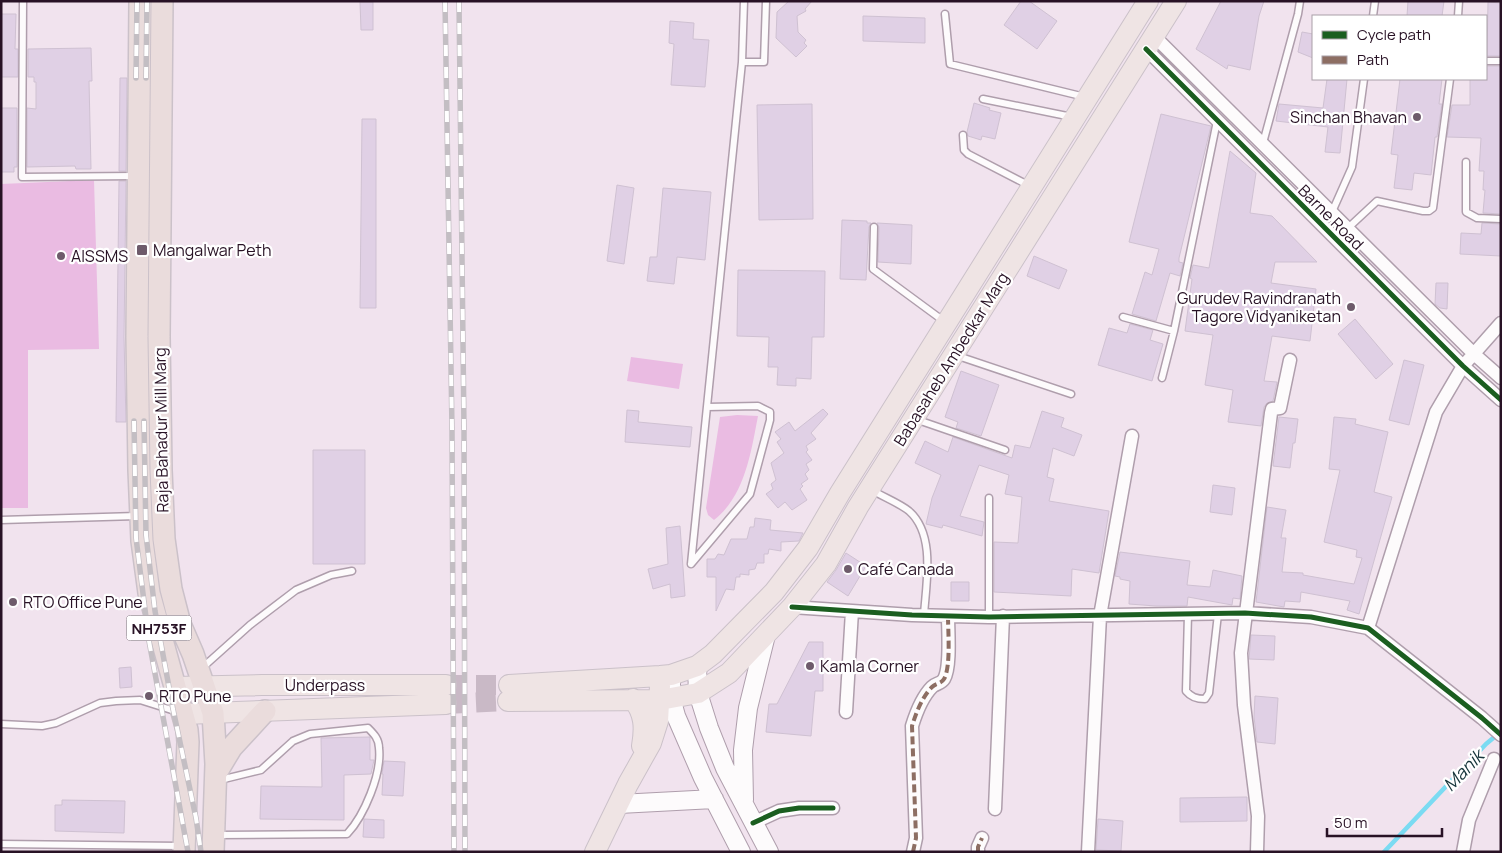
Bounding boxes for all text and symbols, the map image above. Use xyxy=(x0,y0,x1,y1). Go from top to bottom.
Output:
legend xyxy=(1312,15,1487,80)
text: Cycle path xyxy=(1357,24,1431,45)
text: Path xyxy=(1357,49,1389,70)
place label: Sinchan Bhavan xyxy=(1290,106,1407,128)
marker: Sinchan Bhavan xyxy=(1411,111,1423,123)
street label: Barne Road xyxy=(1293,179,1369,255)
place label: Mangalwar Peth xyxy=(153,239,271,261)
marker: Mangalwar Peth xyxy=(135,243,149,257)
place label: AISSMS xyxy=(71,245,128,267)
marker: AISSMS xyxy=(55,250,67,262)
street label: Babasaheb Ambedkar Marg xyxy=(888,268,1014,450)
place label: Gurudev Ravindranath Tagore Vidyaniketan xyxy=(1177,287,1341,327)
marker: Gurudev Ravindranath Tagore Vidyaniketan xyxy=(1345,301,1357,313)
street label: Raja Bahadur Mill Marg xyxy=(149,347,173,513)
place label: Café Canada xyxy=(858,558,954,580)
marker: Café Canada xyxy=(842,563,854,575)
place label: RTO Office Pune xyxy=(23,591,143,613)
marker: RTO Office Pune xyxy=(7,596,19,608)
road number: NH753F xyxy=(126,616,192,640)
place label: Kamla Corner xyxy=(820,655,919,677)
marker: Kamla Corner xyxy=(804,660,816,672)
street label: Underpass xyxy=(285,674,365,696)
place label: RTO Pune xyxy=(159,685,231,707)
marker: RTO Pune xyxy=(143,690,155,702)
water label: Manik xyxy=(1437,742,1491,796)
scale bar xyxy=(1327,806,1442,838)
text: 50 m xyxy=(1334,812,1368,833)

